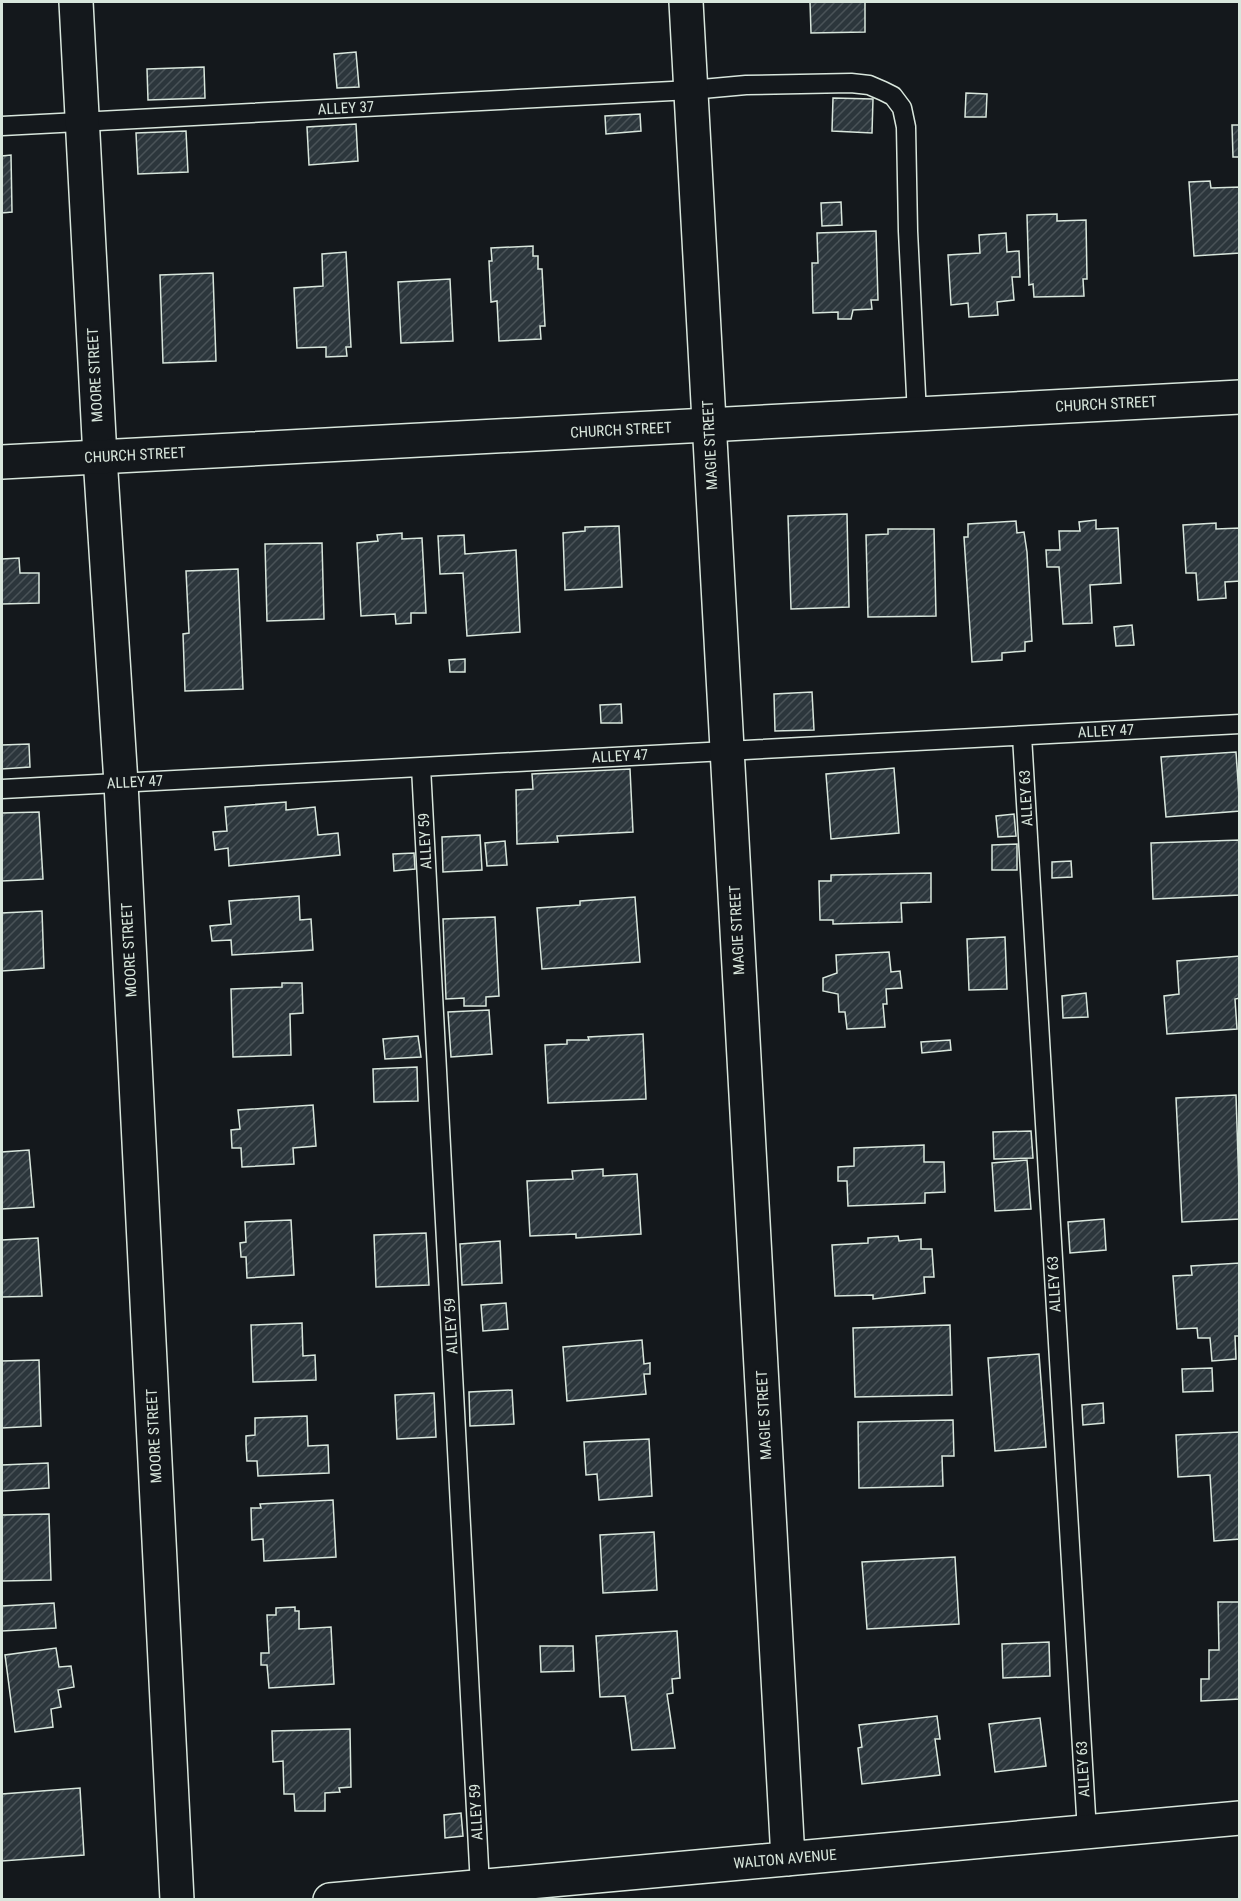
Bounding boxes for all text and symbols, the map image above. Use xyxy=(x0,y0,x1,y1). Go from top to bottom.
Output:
street label: ALLEY 37 xyxy=(317,98,375,118)
street label: MOORE STREET xyxy=(84,327,106,423)
street label: CHURCH STREET xyxy=(1055,392,1158,416)
street label: MAGIE STREET xyxy=(699,399,721,490)
street label: CHURCH STREET xyxy=(570,418,673,442)
street label: CHURCH STREET xyxy=(84,443,187,467)
street label: ALLEY 47 xyxy=(1077,721,1135,741)
street label: ALLEY 47 xyxy=(591,746,649,766)
street label: ALLEY 63 xyxy=(1016,769,1036,827)
street label: ALLEY 47 xyxy=(106,772,164,792)
street label: ALLEY 59 xyxy=(415,812,435,870)
street label: MAGIE STREET xyxy=(726,884,748,975)
street label: MOORE STREET xyxy=(118,902,140,998)
street label: ALLEY 63 xyxy=(1044,1255,1064,1313)
street label: ALLEY 59 xyxy=(441,1297,461,1355)
street label: MAGIE STREET xyxy=(753,1369,775,1460)
street label: MOORE STREET xyxy=(143,1388,165,1484)
street label: ALLEY 63 xyxy=(1073,1740,1093,1798)
street label: ALLEY 59 xyxy=(466,1783,486,1841)
street label: WALTON AVENUE xyxy=(733,1846,837,1872)

